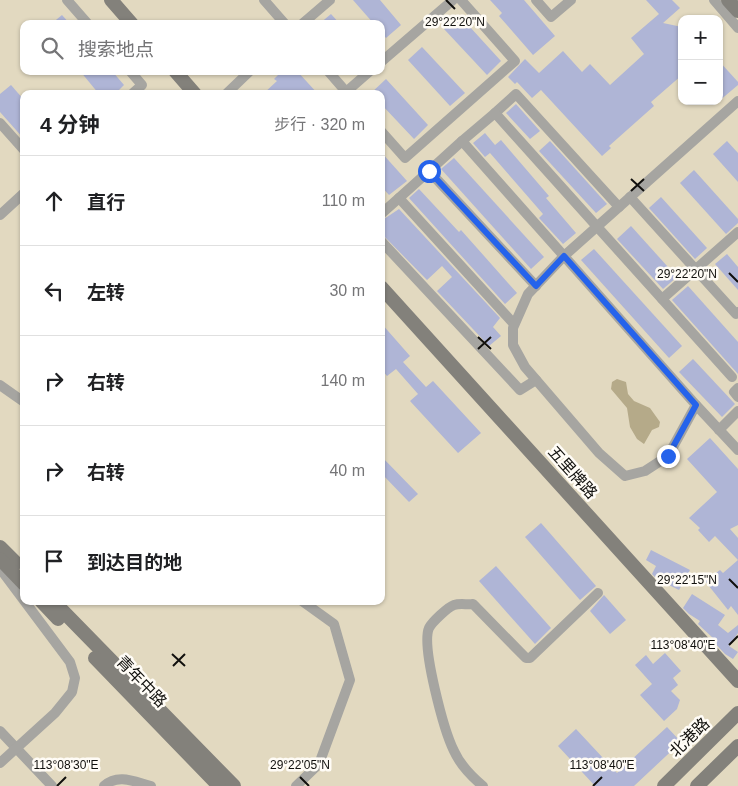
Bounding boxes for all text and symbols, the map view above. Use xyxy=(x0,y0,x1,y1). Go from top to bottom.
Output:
text: 29°22'20"N xyxy=(425,15,485,29)
map controls xyxy=(678,15,723,105)
button: + xyxy=(678,15,723,60)
search box xyxy=(20,20,385,75)
icon: search xyxy=(38,34,66,62)
text: 搜索地点 xyxy=(78,39,154,60)
button: − xyxy=(678,60,723,105)
text: 4 分钟 xyxy=(40,113,100,136)
text: 步行 · 320 m xyxy=(274,116,365,133)
route start xyxy=(418,160,441,183)
icon: ahead xyxy=(40,187,68,215)
text: 直行 xyxy=(87,192,125,213)
text: 110 m xyxy=(322,192,365,209)
text: 29°22'20"N xyxy=(657,267,717,281)
icon: left xyxy=(40,277,68,305)
text: 左转 xyxy=(87,282,125,303)
text: 30 m xyxy=(329,282,365,299)
icon: right xyxy=(40,367,68,395)
text: 右转 xyxy=(87,372,125,393)
text: 140 m xyxy=(321,372,365,389)
street label: 五里牌路 xyxy=(545,443,600,502)
route end xyxy=(657,445,680,468)
icon: right xyxy=(40,457,68,485)
text: 右转 xyxy=(87,462,125,483)
text: 40 m xyxy=(329,462,365,479)
icon: arrive xyxy=(40,547,68,575)
text: 到达目的地 xyxy=(87,552,182,573)
text: 29°22'15"N xyxy=(657,573,717,587)
text: 113°08'40"E xyxy=(650,638,716,652)
street label: 青年中路 xyxy=(113,652,170,710)
street label: 北港路 xyxy=(666,715,713,760)
text: 113°08'30"E xyxy=(33,758,99,772)
text: 29°22'05"N xyxy=(270,758,330,772)
text: 113°08'40"E xyxy=(569,758,635,772)

